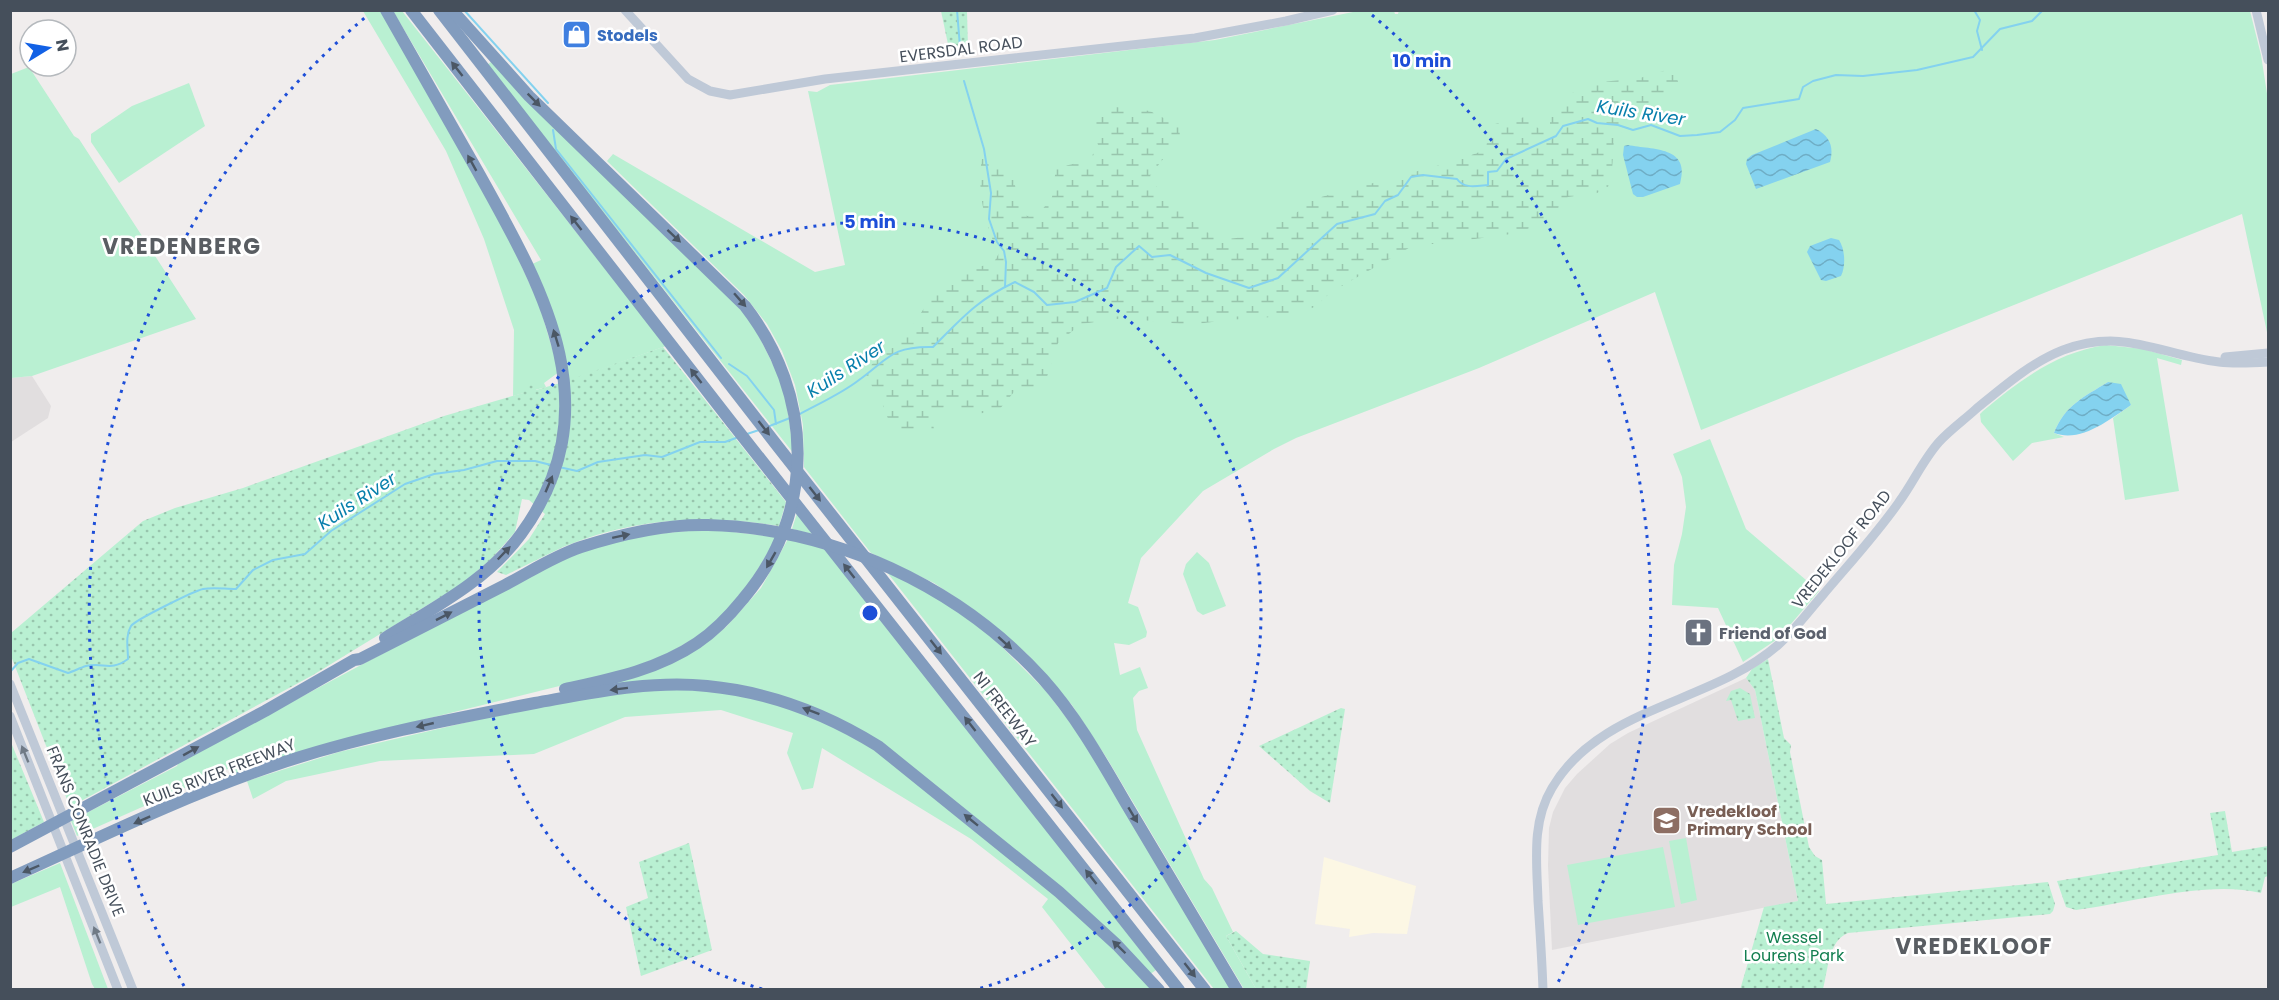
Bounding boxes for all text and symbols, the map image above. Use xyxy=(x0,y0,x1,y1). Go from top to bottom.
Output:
north arrow xyxy=(18,18,78,78)
shop icon: Stodels xyxy=(560,19,592,51)
place label: Stodels xyxy=(597,24,658,47)
street label: EVERSDAL ROAD xyxy=(898,31,1024,68)
text: N xyxy=(50,37,75,53)
text: 10 min xyxy=(1393,48,1451,73)
one-way arrow xyxy=(451,61,463,76)
one-way arrow xyxy=(526,93,540,107)
water label: Kuils River xyxy=(1595,93,1688,132)
one-way arrow xyxy=(467,154,477,171)
text: 5 min xyxy=(844,209,896,234)
one-way arrow xyxy=(571,215,583,230)
one-way arrow xyxy=(666,229,681,242)
district label: VREDENBERG xyxy=(102,231,262,262)
one-way arrow xyxy=(733,292,746,307)
one-way arrow xyxy=(551,329,560,347)
water label: Kuils River xyxy=(801,333,891,403)
one-way arrow xyxy=(691,369,703,384)
one-way arrow xyxy=(757,420,770,436)
water label: Kuils River xyxy=(312,465,402,535)
one-way arrow xyxy=(544,474,554,492)
street label: VREDEKLOOF ROAD xyxy=(1786,485,1896,614)
one-way arrow xyxy=(809,486,822,502)
one-way arrow xyxy=(612,531,631,540)
one-way arrow xyxy=(496,547,510,561)
one-way arrow xyxy=(766,552,776,569)
one-way arrow xyxy=(843,563,856,579)
centre of rings xyxy=(860,603,880,623)
one-way arrow xyxy=(436,611,453,621)
church icon: Friend of God xyxy=(1682,617,1714,649)
place label: Friend of God xyxy=(1719,622,1827,645)
one-way arrow xyxy=(997,636,1012,649)
one-way arrow xyxy=(930,640,942,655)
street label: N1 FREEWAY xyxy=(968,667,1042,753)
one-way arrow xyxy=(610,684,629,694)
one-way arrow xyxy=(802,706,820,715)
one-way arrow xyxy=(963,716,976,732)
one-way arrow xyxy=(416,721,435,731)
street label: KUILS RIVER FREEWAY xyxy=(140,733,299,812)
street label: FRANS CONRADIE DRIVE xyxy=(41,743,130,920)
one-way arrow xyxy=(20,744,30,762)
one-way arrow xyxy=(182,746,199,756)
one-way arrow xyxy=(1050,793,1062,808)
place label: Vredekloof Primary School xyxy=(1687,800,1812,841)
school or university icon: Vredekloof Primary School xyxy=(1650,804,1682,836)
one-way arrow xyxy=(1128,807,1139,823)
one-way arrow xyxy=(963,814,979,827)
one-way arrow xyxy=(133,815,150,824)
one-way arrow xyxy=(22,865,40,874)
one-way arrow xyxy=(1085,870,1097,885)
one-way arrow xyxy=(92,926,101,944)
park label: Wessel Lourens Park xyxy=(1744,926,1845,967)
district label: VREDEKLOOF xyxy=(1895,931,2053,962)
one-way arrow xyxy=(1111,940,1126,954)
one-way arrow xyxy=(1184,962,1197,978)

